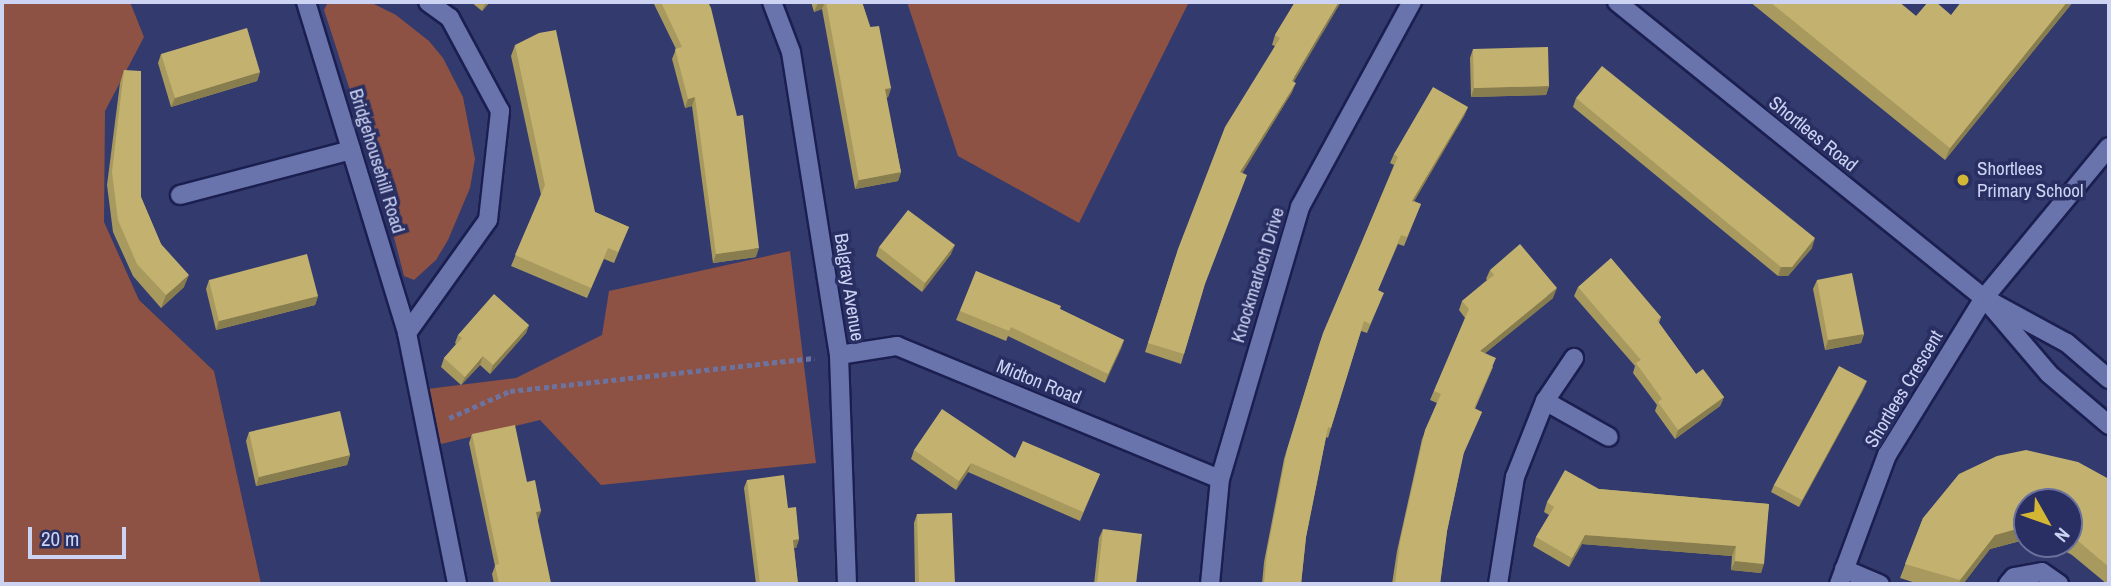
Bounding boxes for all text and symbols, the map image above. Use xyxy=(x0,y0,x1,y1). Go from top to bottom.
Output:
street label: Bridgehousehill Road xyxy=(344,86,410,236)
street label: Shortlees Road xyxy=(1764,91,1862,177)
place label: Shortlees Primary School xyxy=(1977,158,2083,202)
marker: Shortlees Primary School xyxy=(1955,172,1971,188)
street label: Knockmarloch Drive xyxy=(1227,205,1289,345)
street label: Balgray Avenue xyxy=(829,231,869,343)
street label: Shortlees Crescent xyxy=(1860,326,1948,452)
street label: Midton Road xyxy=(993,355,1085,409)
north arrow xyxy=(2013,488,2083,558)
scale bar xyxy=(32,512,130,556)
text: N xyxy=(2049,523,2076,548)
text: 20 m xyxy=(41,524,79,553)

